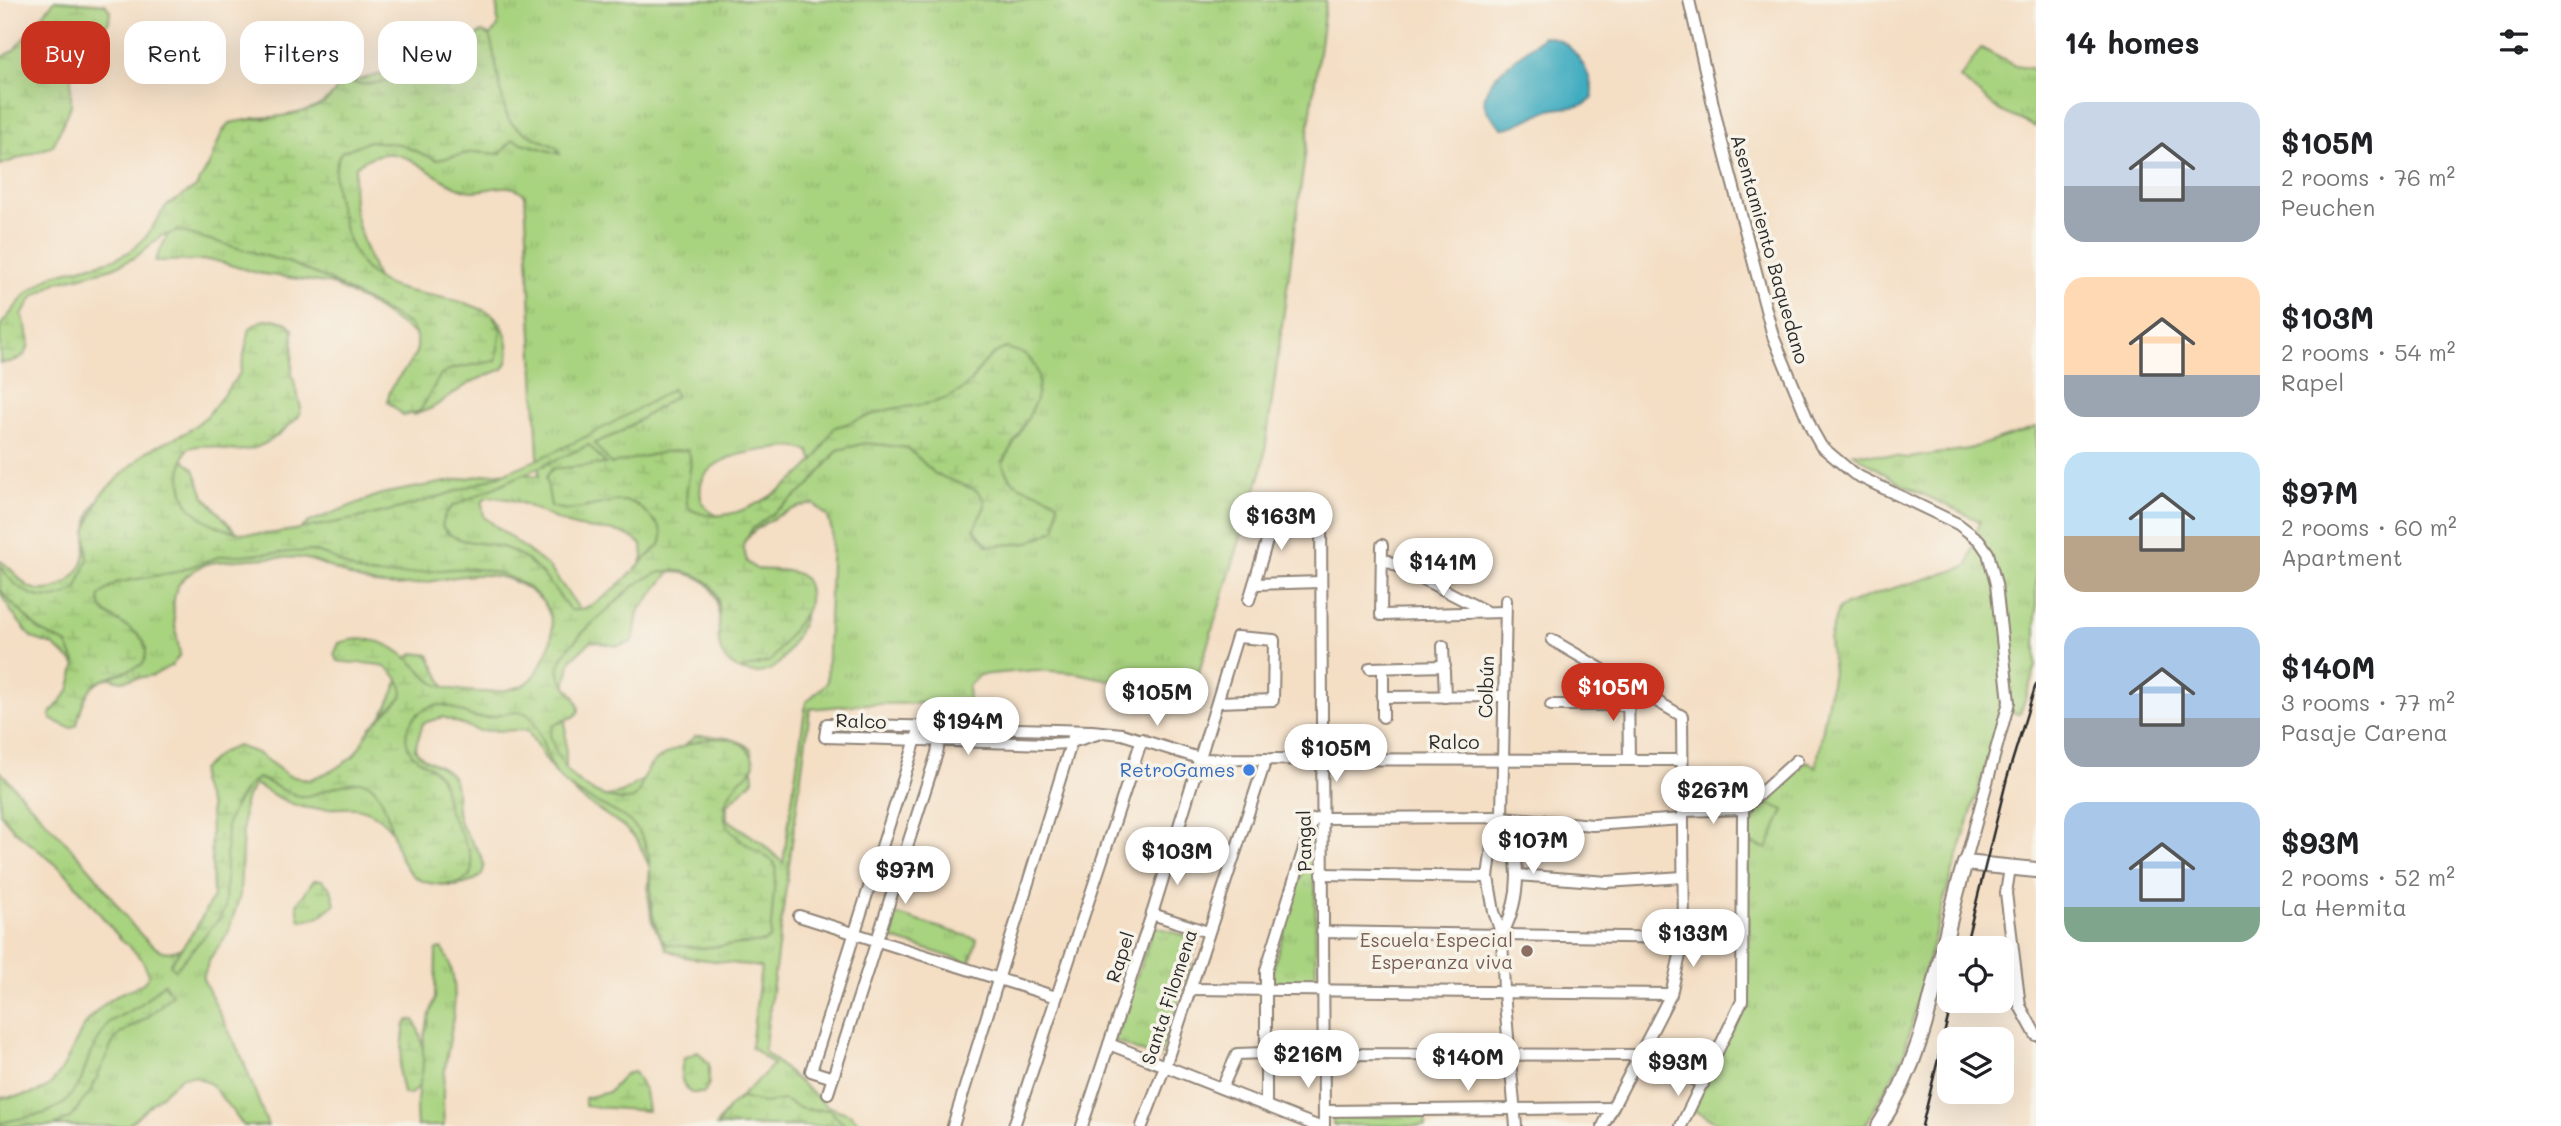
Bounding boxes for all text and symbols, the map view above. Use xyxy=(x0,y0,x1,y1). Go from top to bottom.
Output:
chip: Buy xyxy=(21,21,110,84)
chip: Rent xyxy=(124,21,226,84)
chip: Filters xyxy=(240,21,364,84)
chip: New xyxy=(378,21,477,84)
text: 14 homes xyxy=(2064,22,2200,62)
icon: filters xyxy=(2495,23,2533,61)
text: $105M xyxy=(2281,122,2374,162)
icon: home xyxy=(2120,130,2204,214)
street label: Asentamiento Baquedano xyxy=(1726,131,1815,366)
text: 2 rooms · 76 m² xyxy=(2281,162,2455,192)
text: Peuchen xyxy=(2281,192,2375,222)
text: $103M xyxy=(2281,297,2374,337)
icon: home xyxy=(2120,305,2204,389)
text: 2 rooms · 54 m² xyxy=(2281,337,2456,367)
text: Rapel xyxy=(2281,367,2344,397)
text: $97M xyxy=(2281,472,2359,512)
icon: home xyxy=(2120,480,2204,564)
pin: $163M xyxy=(1232,492,1330,552)
text: $163M xyxy=(1246,500,1316,530)
text: 2 rooms · 60 m² xyxy=(2281,512,2457,542)
pin: $141M xyxy=(1394,538,1492,598)
text: Apartment xyxy=(2281,542,2403,572)
text: $141M xyxy=(1409,546,1477,576)
text: $140M xyxy=(2281,647,2375,687)
street label: Colbún xyxy=(1472,655,1499,719)
icon: home xyxy=(2120,655,2204,739)
pin: $105M xyxy=(1564,664,1662,723)
pin: $105M xyxy=(1108,668,1206,728)
text: $105M xyxy=(1577,671,1649,701)
text: $105M xyxy=(1121,676,1193,706)
text: 3 rooms · 77 m² xyxy=(2281,687,2455,717)
pin: $194M xyxy=(919,698,1017,757)
text: $194M xyxy=(932,705,1004,735)
street label: Ralco xyxy=(835,707,887,734)
text: Pasaje Carena xyxy=(2281,717,2448,747)
pin: $105M xyxy=(1287,724,1385,784)
street label: Ralco xyxy=(1428,729,1480,754)
text: $105M xyxy=(1300,732,1372,762)
place label: RetroGames xyxy=(1120,757,1235,782)
marker: RetroGames xyxy=(1241,762,1257,778)
pin: $267M xyxy=(1664,766,1762,826)
text: $267M xyxy=(1677,774,1749,804)
street label: Pangal xyxy=(1290,810,1317,872)
pin: $107M xyxy=(1484,816,1582,876)
text: $93M xyxy=(2281,822,2360,862)
text: $107M xyxy=(1498,824,1568,854)
pin: $103M xyxy=(1128,828,1226,887)
icon: home xyxy=(2120,830,2204,914)
text: $103M xyxy=(1141,835,1213,865)
pin: $97M xyxy=(864,846,946,906)
text: $97M xyxy=(875,854,935,884)
text: 2 rooms · 52 m² xyxy=(2281,862,2455,892)
text: La Hermita xyxy=(2281,892,2407,922)
pin: $133M xyxy=(1644,909,1742,969)
text: $133M xyxy=(1658,917,1728,947)
street label: Santa Filomena xyxy=(1135,926,1202,1068)
place label: Escuela Especial Esperanza viva xyxy=(1360,927,1513,974)
street label: Rapel xyxy=(1100,928,1139,986)
map controls xyxy=(1937,936,2014,1104)
button: locate xyxy=(1937,936,2014,1013)
marker: Escuela Especial Esperanza viva xyxy=(1519,943,1535,959)
button: layers xyxy=(1937,1027,2014,1104)
pin: $216M xyxy=(1259,1030,1357,1090)
pin: $140M xyxy=(1419,1034,1517,1093)
text: $216M xyxy=(1273,1038,1343,1068)
pin: $93M xyxy=(1637,1038,1719,1098)
text: $140M xyxy=(1432,1041,1504,1071)
text: $93M xyxy=(1648,1046,1708,1076)

